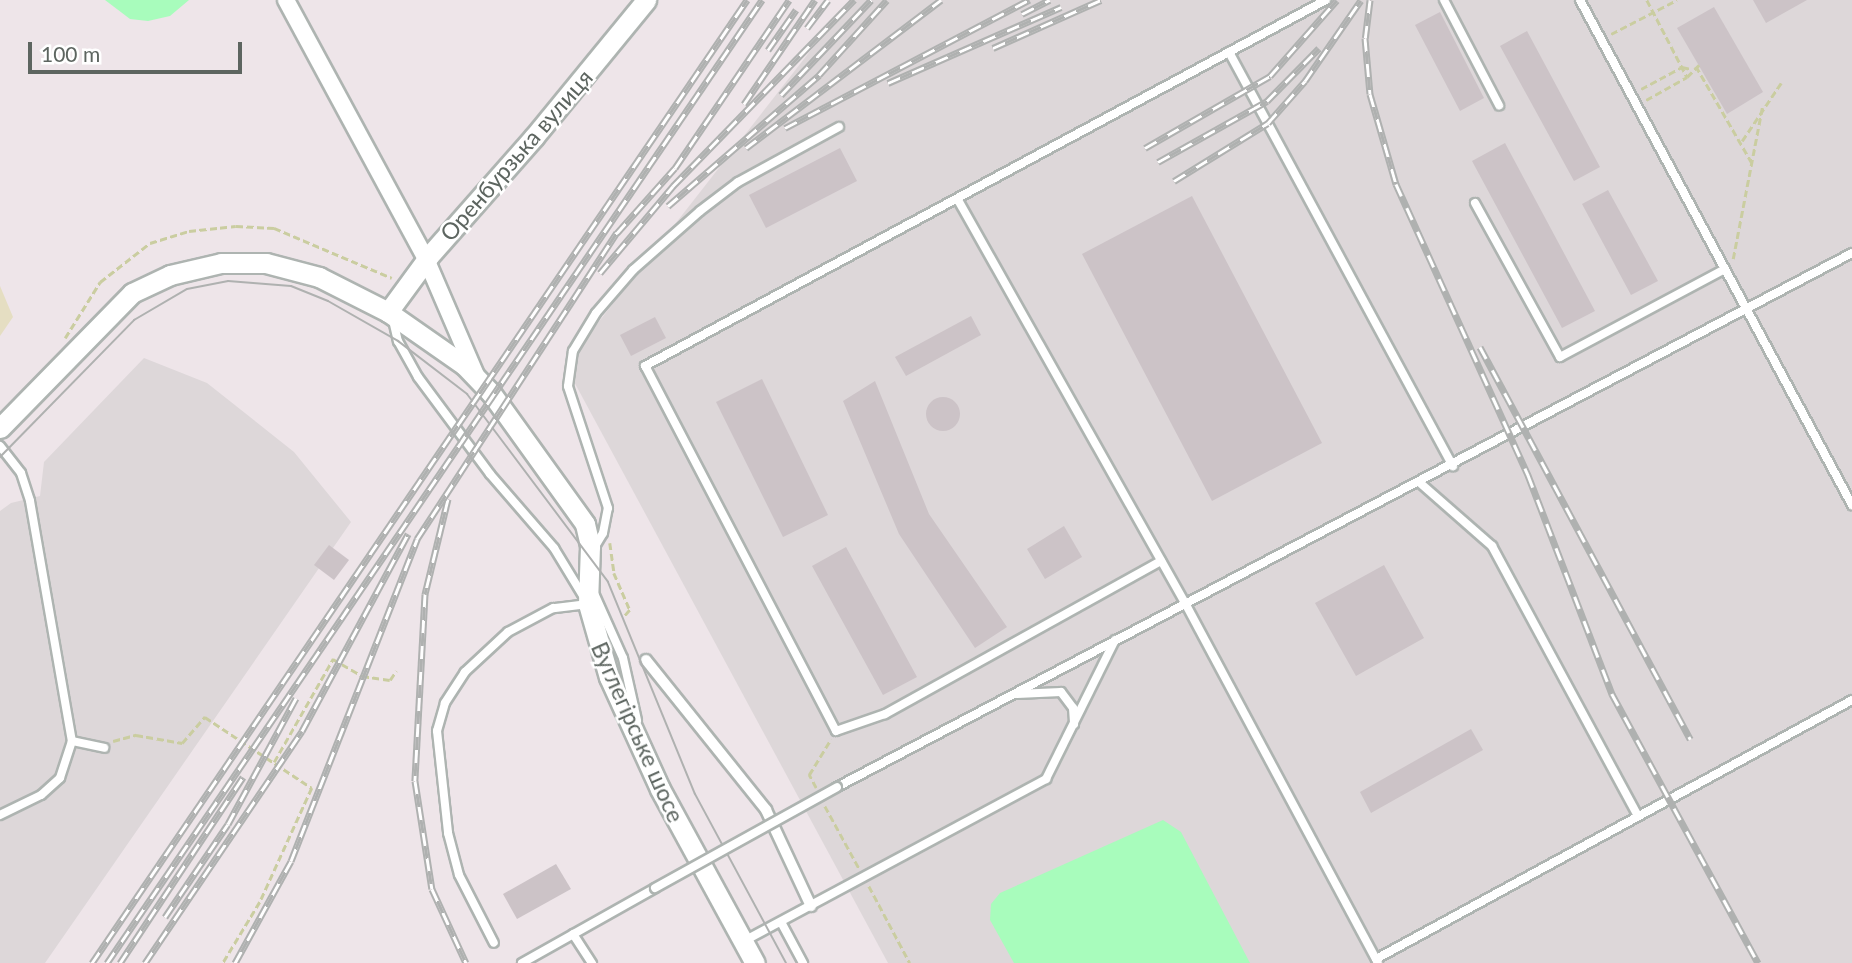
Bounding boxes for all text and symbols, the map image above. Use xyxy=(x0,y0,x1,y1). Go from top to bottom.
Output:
scale bar xyxy=(32,28,245,72)
text: 100 m xyxy=(41,41,100,66)
street label: Оренбурзька вулиця xyxy=(434,64,598,246)
street label: Вуглегірське шосе xyxy=(586,638,690,826)

